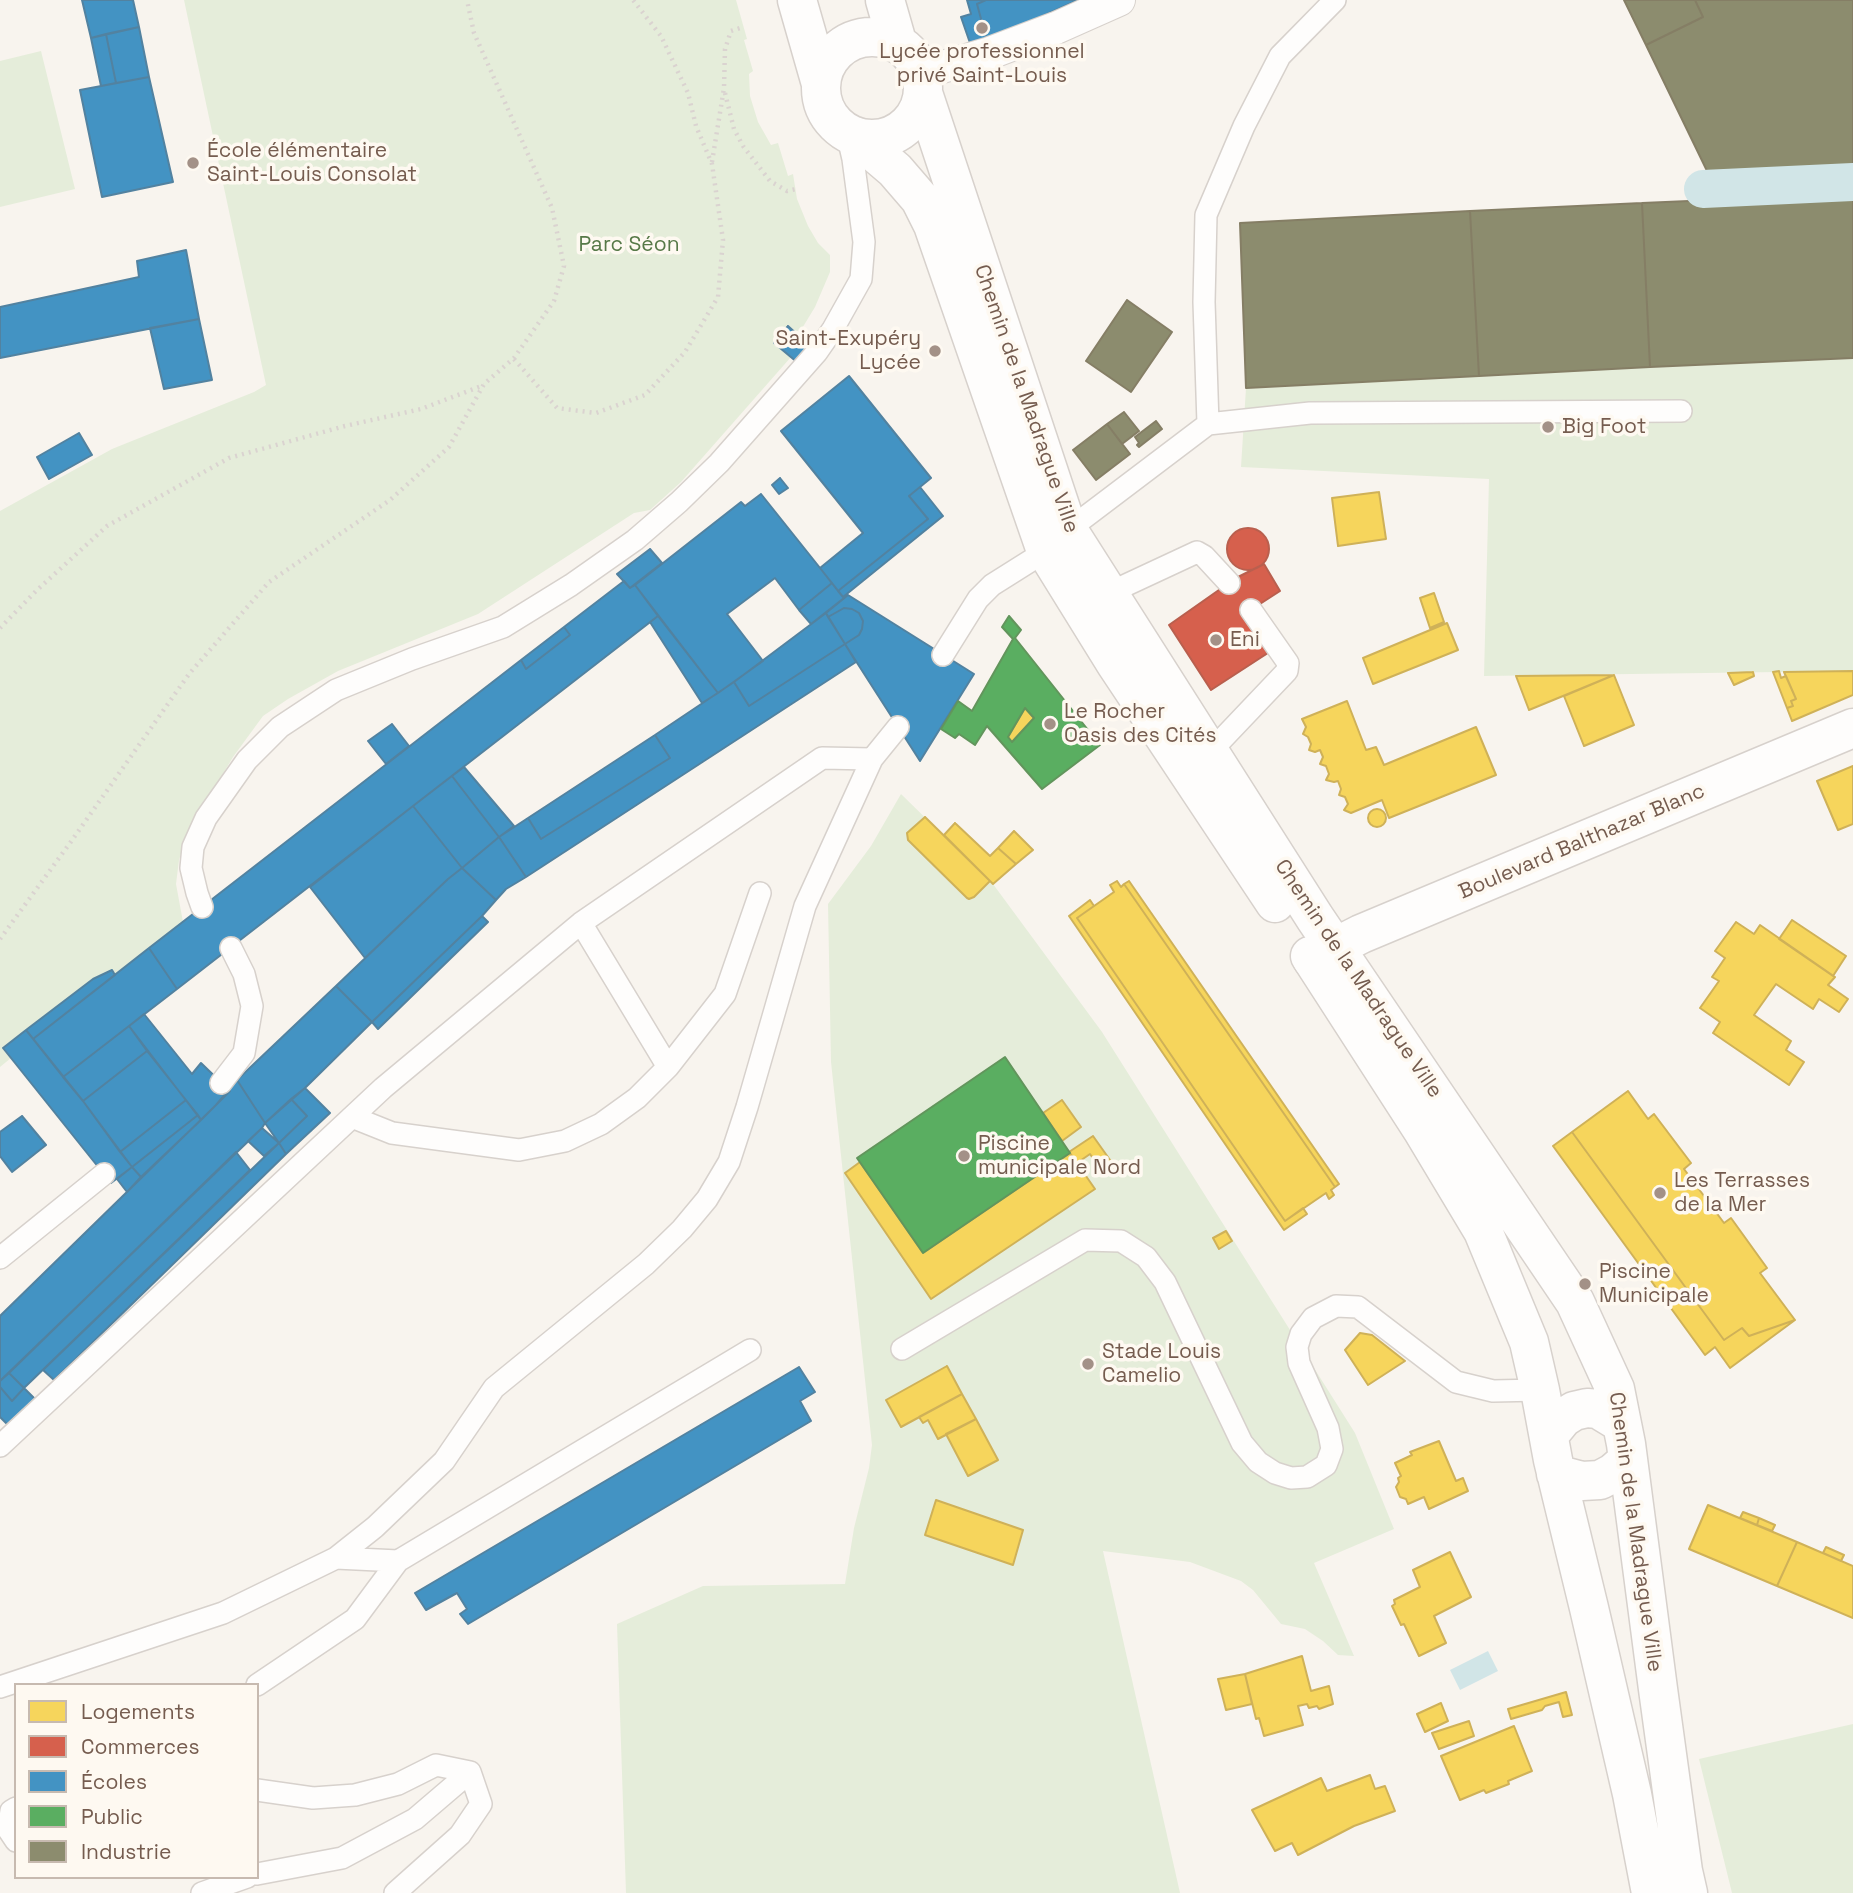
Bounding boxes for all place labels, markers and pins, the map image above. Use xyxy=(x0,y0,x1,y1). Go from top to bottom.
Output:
marker: Lycée professionnel privé Saint-Louis xyxy=(974,20,990,36)
place label: Lycée professionnel privé Saint-Louis xyxy=(879,39,1085,89)
place label: École élémentaire Saint-Louis Consolat xyxy=(207,138,417,188)
marker: École élémentaire Saint-Louis Consolat xyxy=(185,155,201,171)
place label: Saint-Exupéry Lycée xyxy=(776,326,921,376)
marker: Saint-Exupéry Lycée xyxy=(927,343,943,359)
place label: Big Foot xyxy=(1562,414,1646,440)
marker: Big Foot xyxy=(1540,419,1556,435)
place label: Eni xyxy=(1230,627,1260,653)
marker: Eni xyxy=(1208,632,1224,648)
place label: Le Rocher Oasis des Cités xyxy=(1064,699,1217,749)
marker: Le Rocher Oasis des Cités xyxy=(1042,716,1058,732)
place label: Piscine municipale Nord xyxy=(978,1131,1141,1181)
marker: Piscine municipale Nord xyxy=(956,1148,972,1164)
place label: Les Terrasses de la Mer xyxy=(1674,1168,1810,1218)
marker: Les Terrasses de la Mer xyxy=(1652,1185,1668,1201)
place label: Piscine Municipale xyxy=(1599,1259,1709,1309)
marker: Piscine Municipale xyxy=(1577,1276,1593,1292)
place label: Stade Louis Camelio xyxy=(1102,1339,1221,1389)
marker: Stade Louis Camelio xyxy=(1080,1356,1096,1372)

